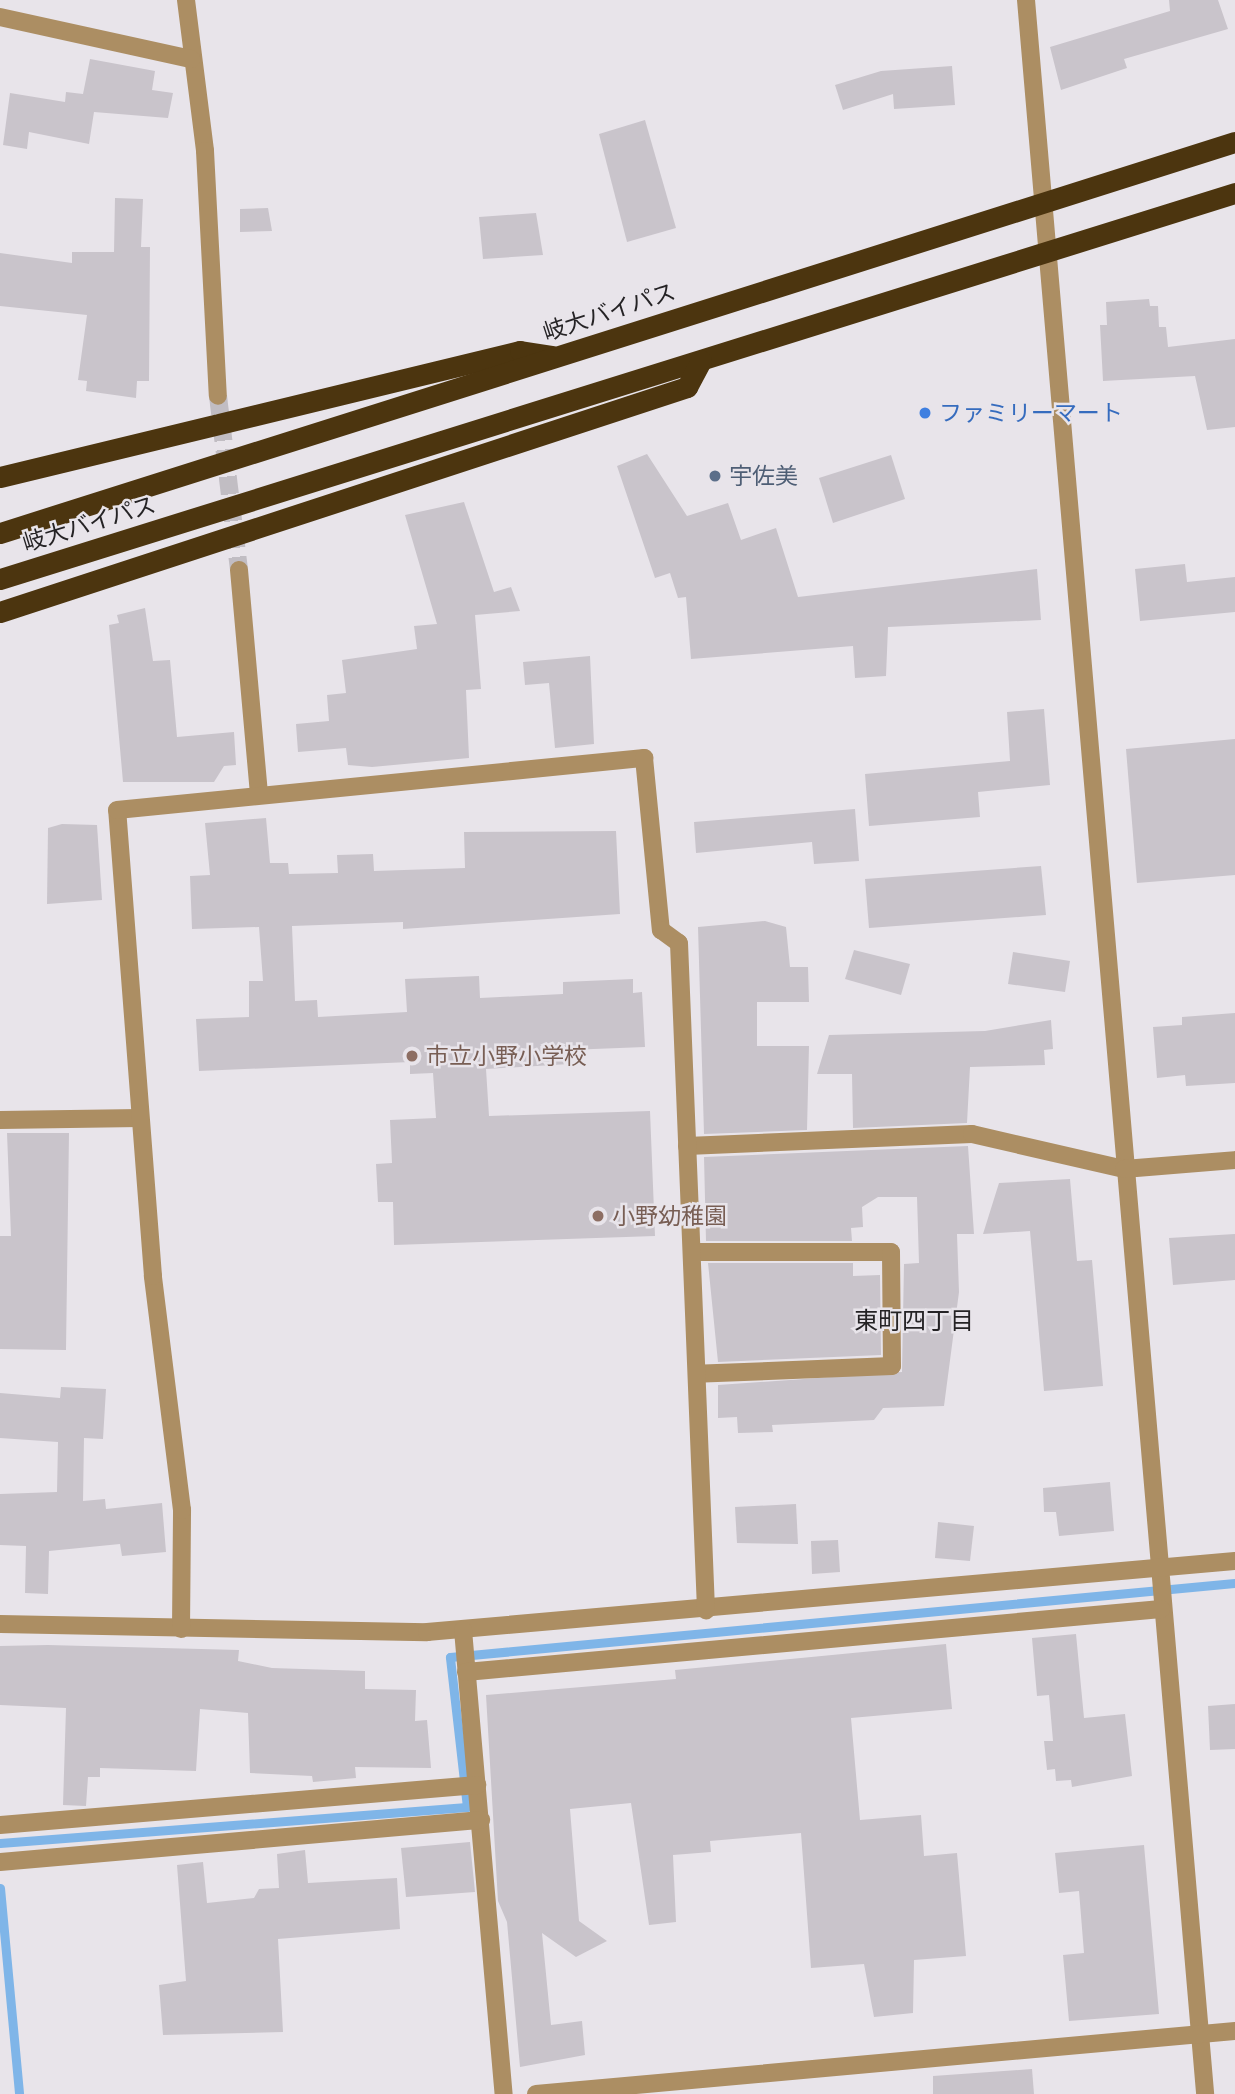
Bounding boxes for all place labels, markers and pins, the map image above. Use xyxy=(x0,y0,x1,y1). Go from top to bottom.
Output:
place label: ファミリーマート xyxy=(939,399,1123,427)
marker: ファミリーマート xyxy=(917,405,933,421)
place label: 宇佐美 xyxy=(729,462,798,490)
marker: 宇佐美 xyxy=(707,468,723,484)
place label: 市立小野小学校 xyxy=(426,1042,587,1070)
marker: 市立小野小学校 xyxy=(404,1048,420,1064)
place label: 小野幼稚園 xyxy=(612,1202,727,1230)
marker: 小野幼稚園 xyxy=(590,1208,606,1224)

